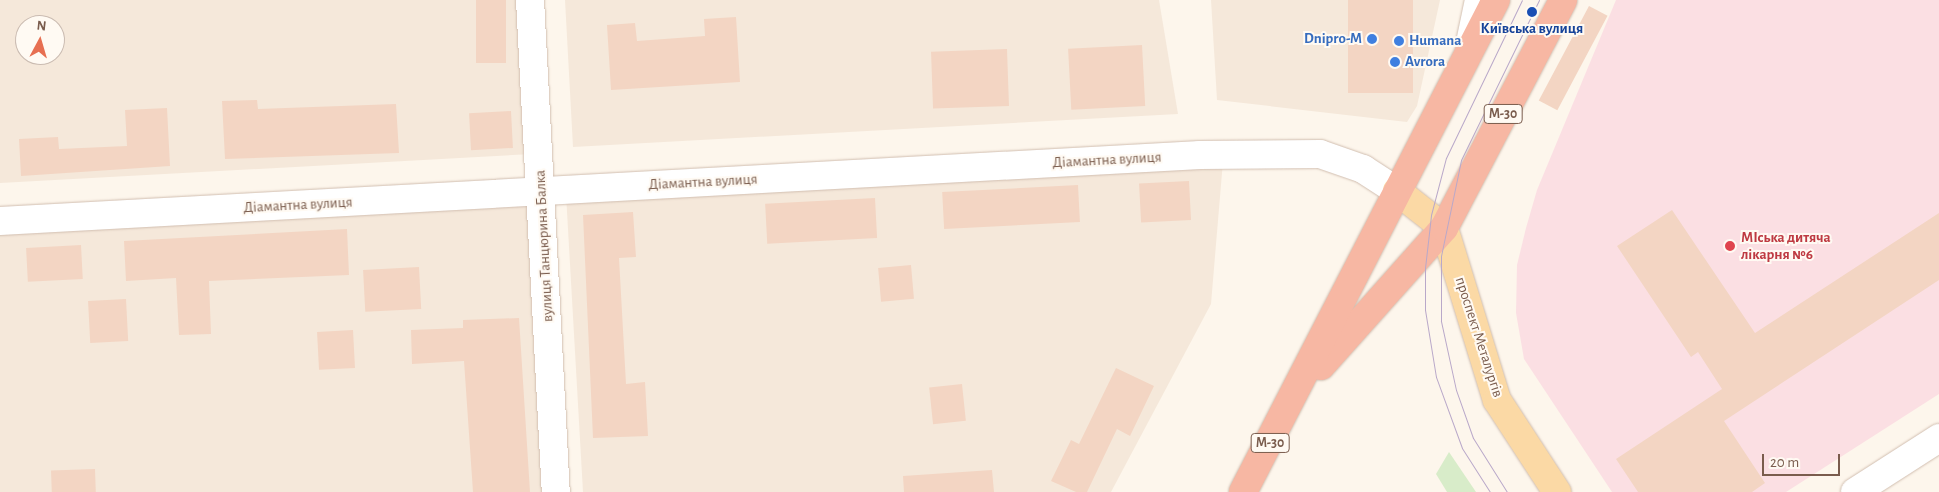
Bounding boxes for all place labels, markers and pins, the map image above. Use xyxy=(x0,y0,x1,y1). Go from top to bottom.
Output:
marker: Київська вулиця xyxy=(1526,6,1538,18)
place label: Київська вулиця xyxy=(1481,20,1583,38)
place label: Dnipro-M xyxy=(1304,30,1362,48)
place label: Humana xyxy=(1409,32,1461,50)
marker: Dnipro-M xyxy=(1366,33,1378,45)
marker: Humana xyxy=(1393,35,1405,47)
place label: Avrora xyxy=(1405,53,1445,71)
marker: Avrora xyxy=(1389,56,1401,68)
place label: МІська дитяча лікарня №6 xyxy=(1741,228,1831,263)
marker: МІська дитяча лікарня №6 xyxy=(1723,239,1737,253)

